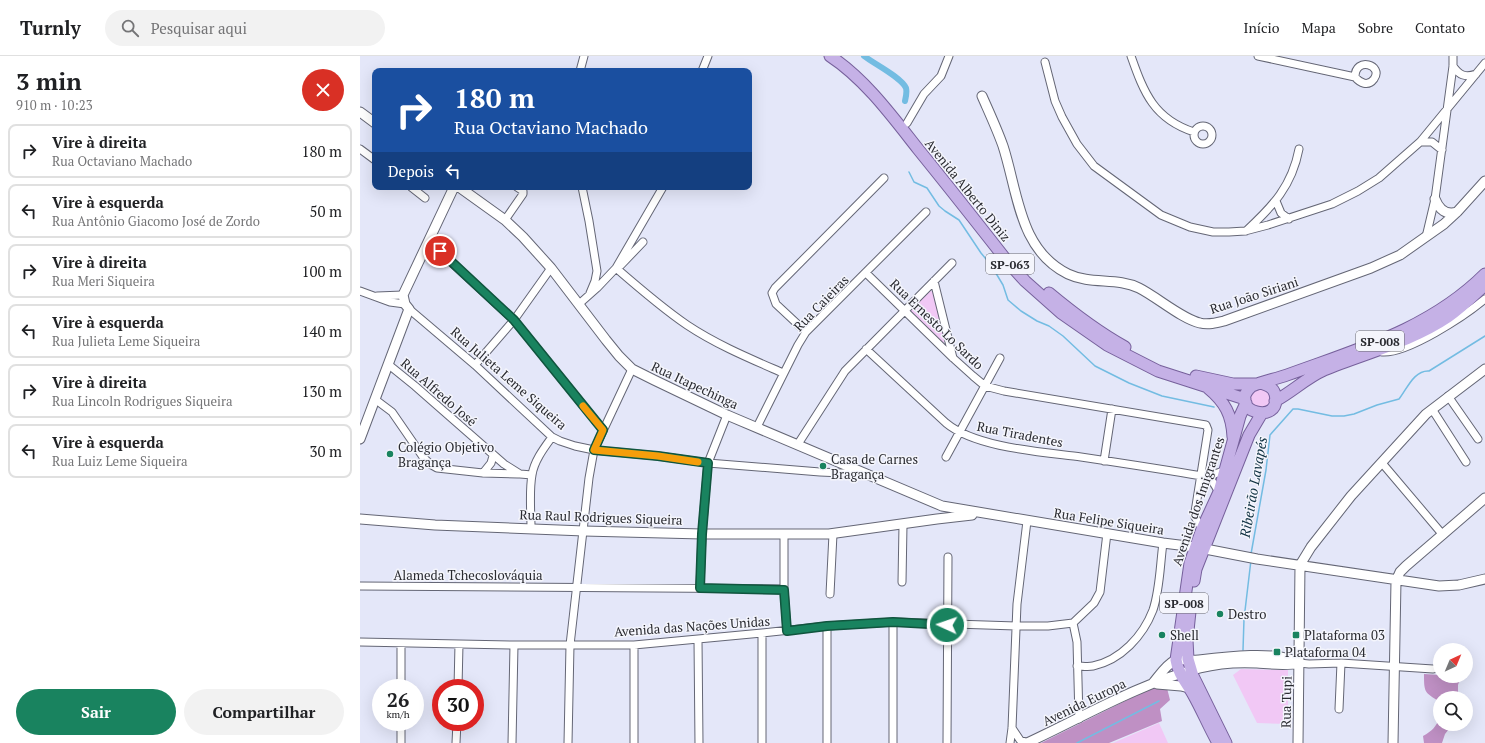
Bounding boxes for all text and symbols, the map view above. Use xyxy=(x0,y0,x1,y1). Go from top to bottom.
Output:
search box xyxy=(105,10,385,46)
text: Turnly xyxy=(20,15,81,40)
icon: search xyxy=(119,17,141,39)
text: Pesquisar aqui xyxy=(151,18,247,38)
text: Início xyxy=(1244,18,1280,37)
text: Mapa xyxy=(1302,18,1336,37)
text: Sobre xyxy=(1358,18,1393,37)
text: Contato xyxy=(1415,18,1465,37)
text: 3 min xyxy=(16,65,82,97)
button: close xyxy=(302,69,344,111)
text: 180 m xyxy=(454,79,535,116)
icon: right xyxy=(388,84,440,136)
text: 910 m · 10:23 xyxy=(16,96,93,114)
text: Rua Octaviano Machado xyxy=(454,115,648,139)
text: Vire à direita xyxy=(52,132,147,152)
street label: Avenida Alberto Diniz xyxy=(921,135,1015,245)
icon: right xyxy=(18,140,40,162)
text: 180 m xyxy=(301,141,342,161)
text: Rua Octaviano Machado xyxy=(52,152,192,170)
icon: left xyxy=(442,160,464,182)
text: Depois xyxy=(388,161,434,181)
text: Vire à esquerda xyxy=(52,192,164,212)
icon: left xyxy=(18,200,40,222)
text: 50 m xyxy=(309,201,342,221)
text: Rua Antônio Giacomo José de Zordo xyxy=(52,212,260,230)
pin xyxy=(423,234,457,268)
icon: arrive xyxy=(429,240,451,262)
text: Vire à direita xyxy=(52,252,147,272)
road number: SP-063 xyxy=(986,254,1034,274)
icon: right xyxy=(18,260,40,282)
text: 100 m xyxy=(301,261,342,281)
street label: Rua Caieiras xyxy=(790,271,852,335)
text: Rua Meri Siqueira xyxy=(52,272,155,290)
street label: Rua João Siriani xyxy=(1207,272,1301,318)
street label: Rua Ernesto Lo Sardo xyxy=(886,275,988,373)
text: Vire à esquerda xyxy=(52,312,164,332)
icon: left xyxy=(18,320,40,342)
text: 140 m xyxy=(301,321,342,341)
street label: Rua Julieta Leme Siqueira xyxy=(447,323,571,434)
road number: SP-008 xyxy=(1356,331,1404,351)
text: Rua Julieta Leme Siqueira xyxy=(52,332,200,350)
street label: Rua Alfredo José xyxy=(397,354,481,430)
street label: Rua Itapechinga xyxy=(649,357,742,413)
text: Vire à direita xyxy=(52,372,147,392)
icon: right xyxy=(18,380,40,402)
text: 130 m xyxy=(301,381,342,401)
text: Rua Lincoln Rodrigues Siqueira xyxy=(52,392,233,410)
street label: Rua Tiradentes xyxy=(975,417,1065,451)
text: Vire à esquerda xyxy=(52,432,164,452)
street label: Avenida dos Imigrantes xyxy=(1167,434,1229,568)
water label: Ribeirão Lavapés xyxy=(1235,435,1271,540)
place label: Colégio Objetivo Bragança xyxy=(398,438,494,471)
icon: left xyxy=(18,440,40,462)
text: 30 m xyxy=(309,441,342,461)
marker: Colégio Objetivo Bragança xyxy=(385,449,395,459)
place label: Casa de Carnes Bragança xyxy=(831,450,918,483)
text: Rua Luiz Leme Siqueira xyxy=(52,452,188,470)
marker: Casa de Carnes Bragança xyxy=(818,461,828,471)
street label: Rua Felipe Siqueira xyxy=(1053,503,1166,539)
street label: Rua Raul Rodrigues Siqueira xyxy=(519,505,683,529)
street label: Alameda Tchecoslováquia xyxy=(393,566,543,584)
road number: SP-008 xyxy=(1160,593,1208,613)
position arrow xyxy=(926,604,968,646)
place label: Destro xyxy=(1228,605,1266,623)
marker: Destro xyxy=(1215,609,1225,619)
street label: Avenida das Nações Unidas xyxy=(613,612,771,640)
place label: Shell xyxy=(1170,626,1199,644)
place label: Plataforma 03 xyxy=(1304,626,1385,644)
marker: Shell xyxy=(1157,630,1167,640)
marker: Plataforma 03 xyxy=(1291,630,1301,640)
place label: Plataforma 04 xyxy=(1285,643,1366,661)
north arrow xyxy=(1433,643,1473,683)
map controls xyxy=(1433,643,1473,731)
marker: Plataforma 04 xyxy=(1272,647,1282,657)
street label: Avenida Europa xyxy=(1039,674,1129,730)
street label: Rua Tupi xyxy=(1277,676,1295,728)
speed limit sign: 30 xyxy=(432,679,484,731)
text: 26 xyxy=(387,686,409,713)
button: Sair xyxy=(16,689,176,735)
button: Compartilhar xyxy=(184,689,344,735)
button: search xyxy=(1433,691,1473,731)
text: km/h xyxy=(386,708,410,721)

